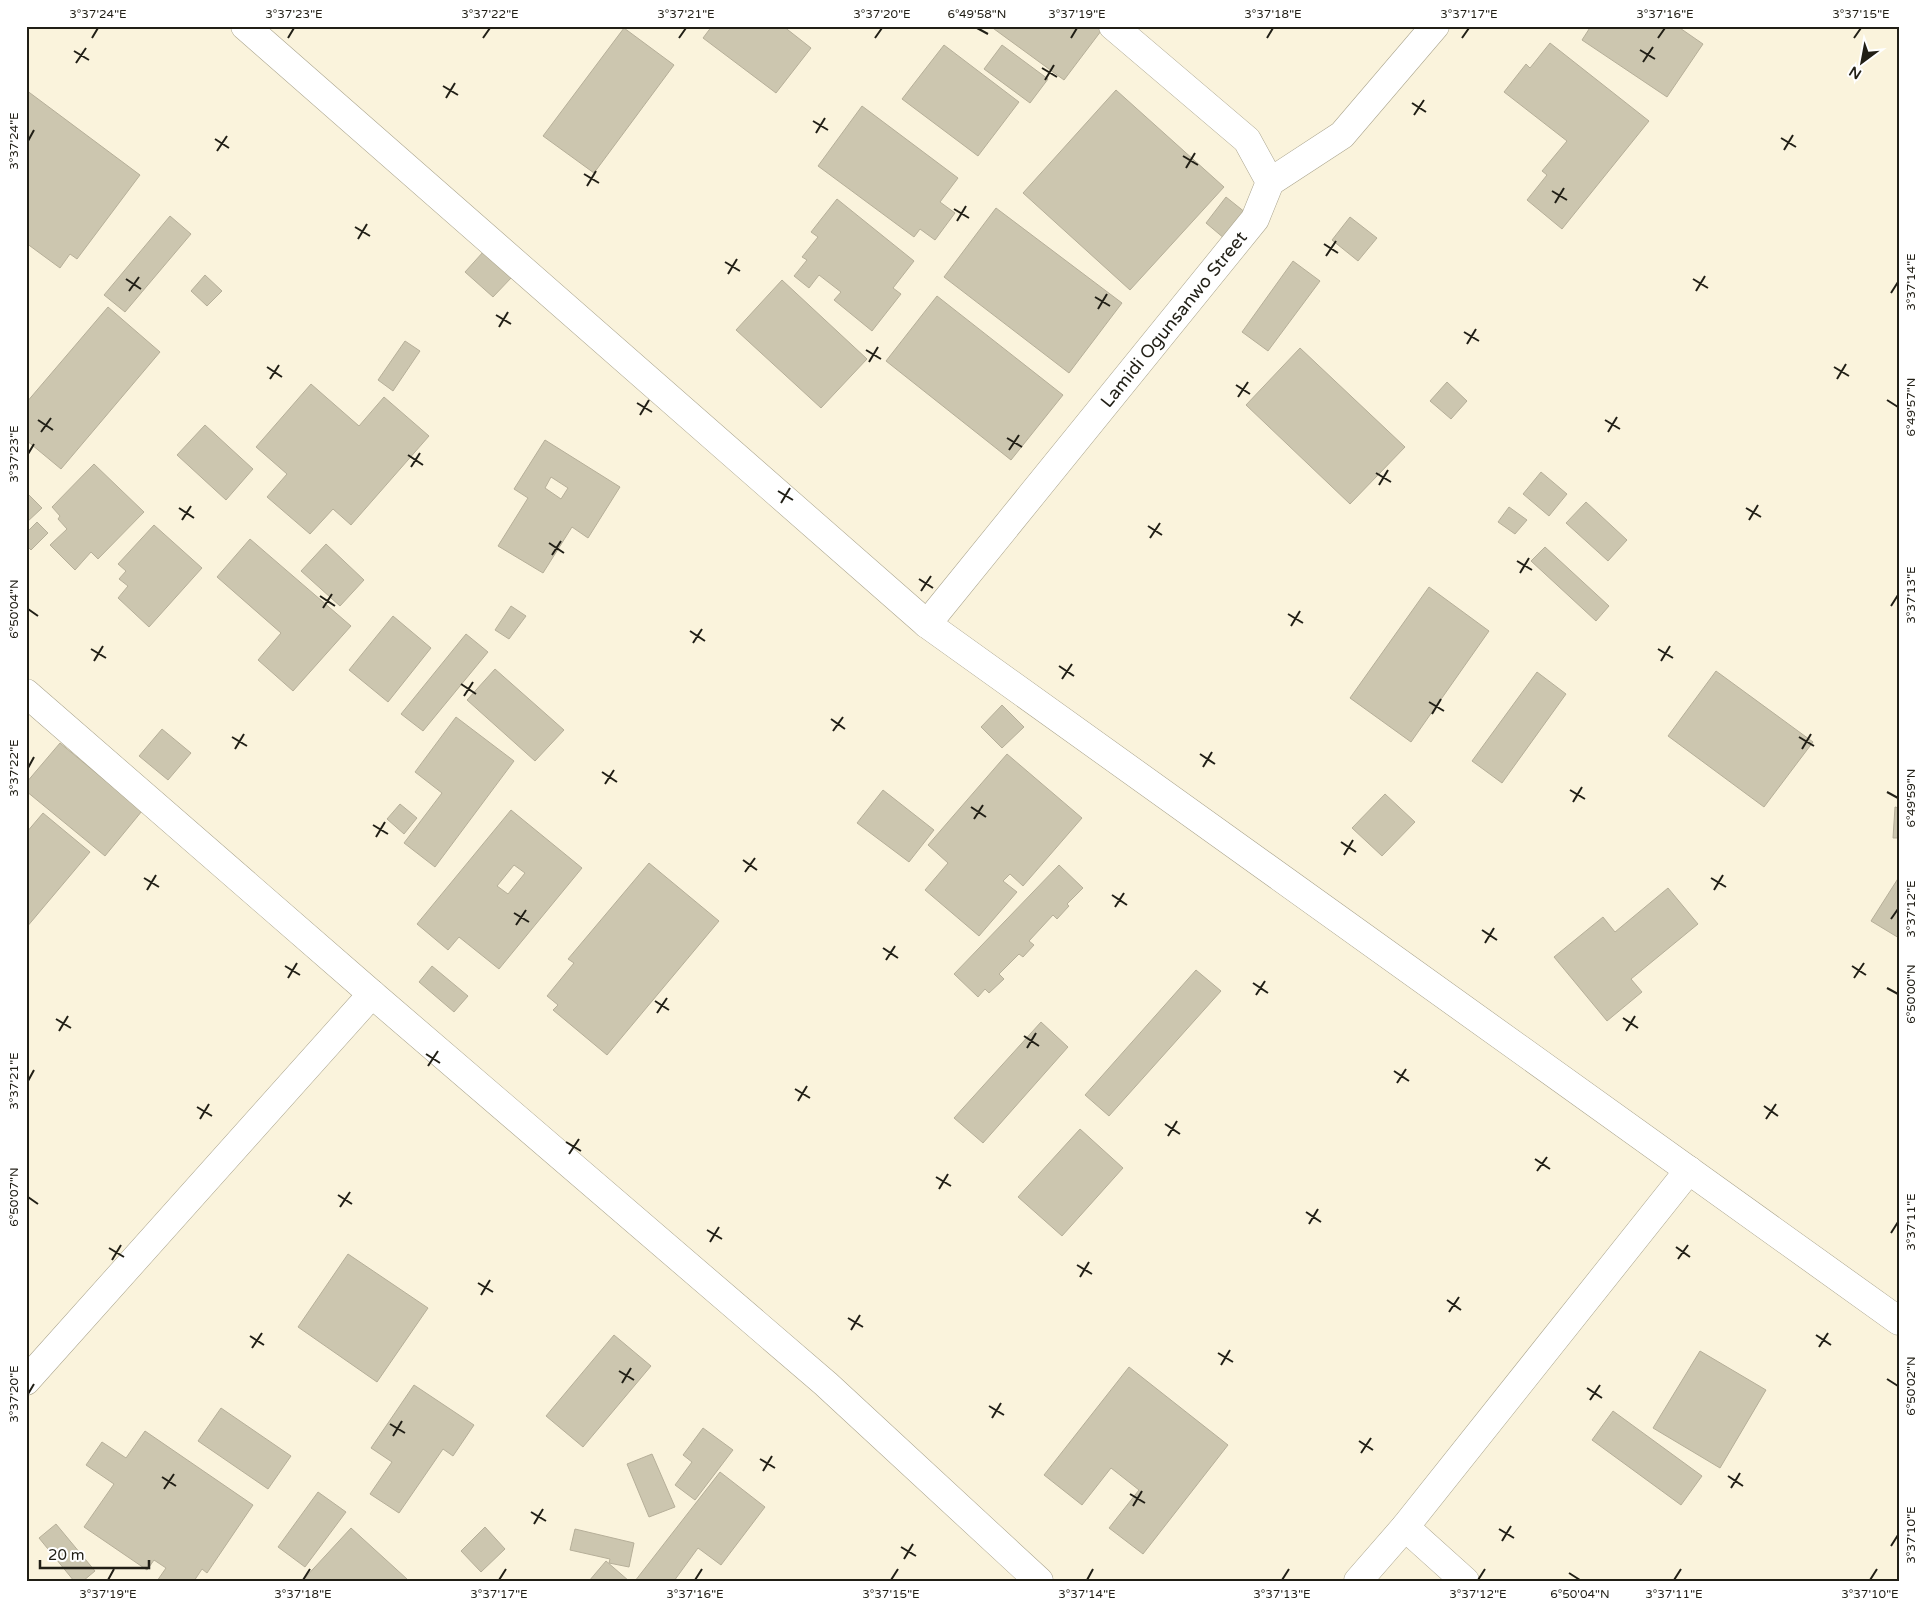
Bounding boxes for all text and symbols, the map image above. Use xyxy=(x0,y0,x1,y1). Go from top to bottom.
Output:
text: 3°37'24"E xyxy=(69,7,127,21)
text: 3°37'23"E xyxy=(265,7,323,21)
text: 3°37'22"E xyxy=(461,7,519,21)
text: 3°37'21"E xyxy=(657,7,715,21)
text: 3°37'20"E xyxy=(853,7,911,21)
text: 6°49'58"N xyxy=(948,7,1006,21)
text: 3°37'19"E xyxy=(1048,7,1106,21)
text: 3°37'18"E xyxy=(1244,7,1302,21)
text: 3°37'17"E xyxy=(1440,7,1498,21)
text: 3°37'16"E xyxy=(1636,7,1694,21)
text: 3°37'15"E xyxy=(1832,7,1890,21)
north arrow xyxy=(1838,38,1888,88)
text: N xyxy=(1846,62,1865,83)
text: 3°37'24"E xyxy=(7,112,21,170)
street label: Lamidi Ogunsanwo Street xyxy=(1096,227,1252,412)
text: 3°37'14"E xyxy=(1904,253,1918,311)
text: 6°49'57"N xyxy=(1904,378,1918,436)
text: 3°37'23"E xyxy=(7,425,21,483)
text: 3°37'13"E xyxy=(1904,566,1918,624)
text: 6°50'04"N xyxy=(7,579,21,639)
text: 3°37'22"E xyxy=(7,739,21,797)
text: 6°49'59"N xyxy=(1904,769,1918,827)
text: 3°37'12"E xyxy=(1904,880,1918,938)
text: 6°50'00"N xyxy=(1904,964,1918,1024)
text: 3°37'21"E xyxy=(7,1052,21,1110)
text: 6°50'07"N xyxy=(7,1167,21,1227)
text: 3°37'11"E xyxy=(1904,1193,1918,1251)
text: 6°50'02"N xyxy=(1904,1356,1918,1416)
text: 3°37'20"E xyxy=(7,1365,21,1423)
text: 3°37'10"E xyxy=(1904,1506,1918,1564)
scale bar xyxy=(40,1537,149,1569)
text: 20 m xyxy=(48,1546,85,1564)
text: 3°37'19"E xyxy=(79,1587,137,1601)
text: 3°37'18"E xyxy=(274,1587,332,1601)
text: 3°37'17"E xyxy=(470,1587,528,1601)
text: 3°37'16"E xyxy=(666,1587,724,1601)
text: 3°37'15"E xyxy=(862,1587,920,1601)
text: 3°37'14"E xyxy=(1058,1587,1116,1601)
text: 3°37'13"E xyxy=(1253,1587,1311,1601)
text: 3°37'12"E xyxy=(1449,1587,1507,1601)
text: 6°50'04"N xyxy=(1550,1587,1610,1601)
text: 3°37'11"E xyxy=(1645,1587,1703,1601)
text: 3°37'10"E xyxy=(1841,1587,1899,1601)

